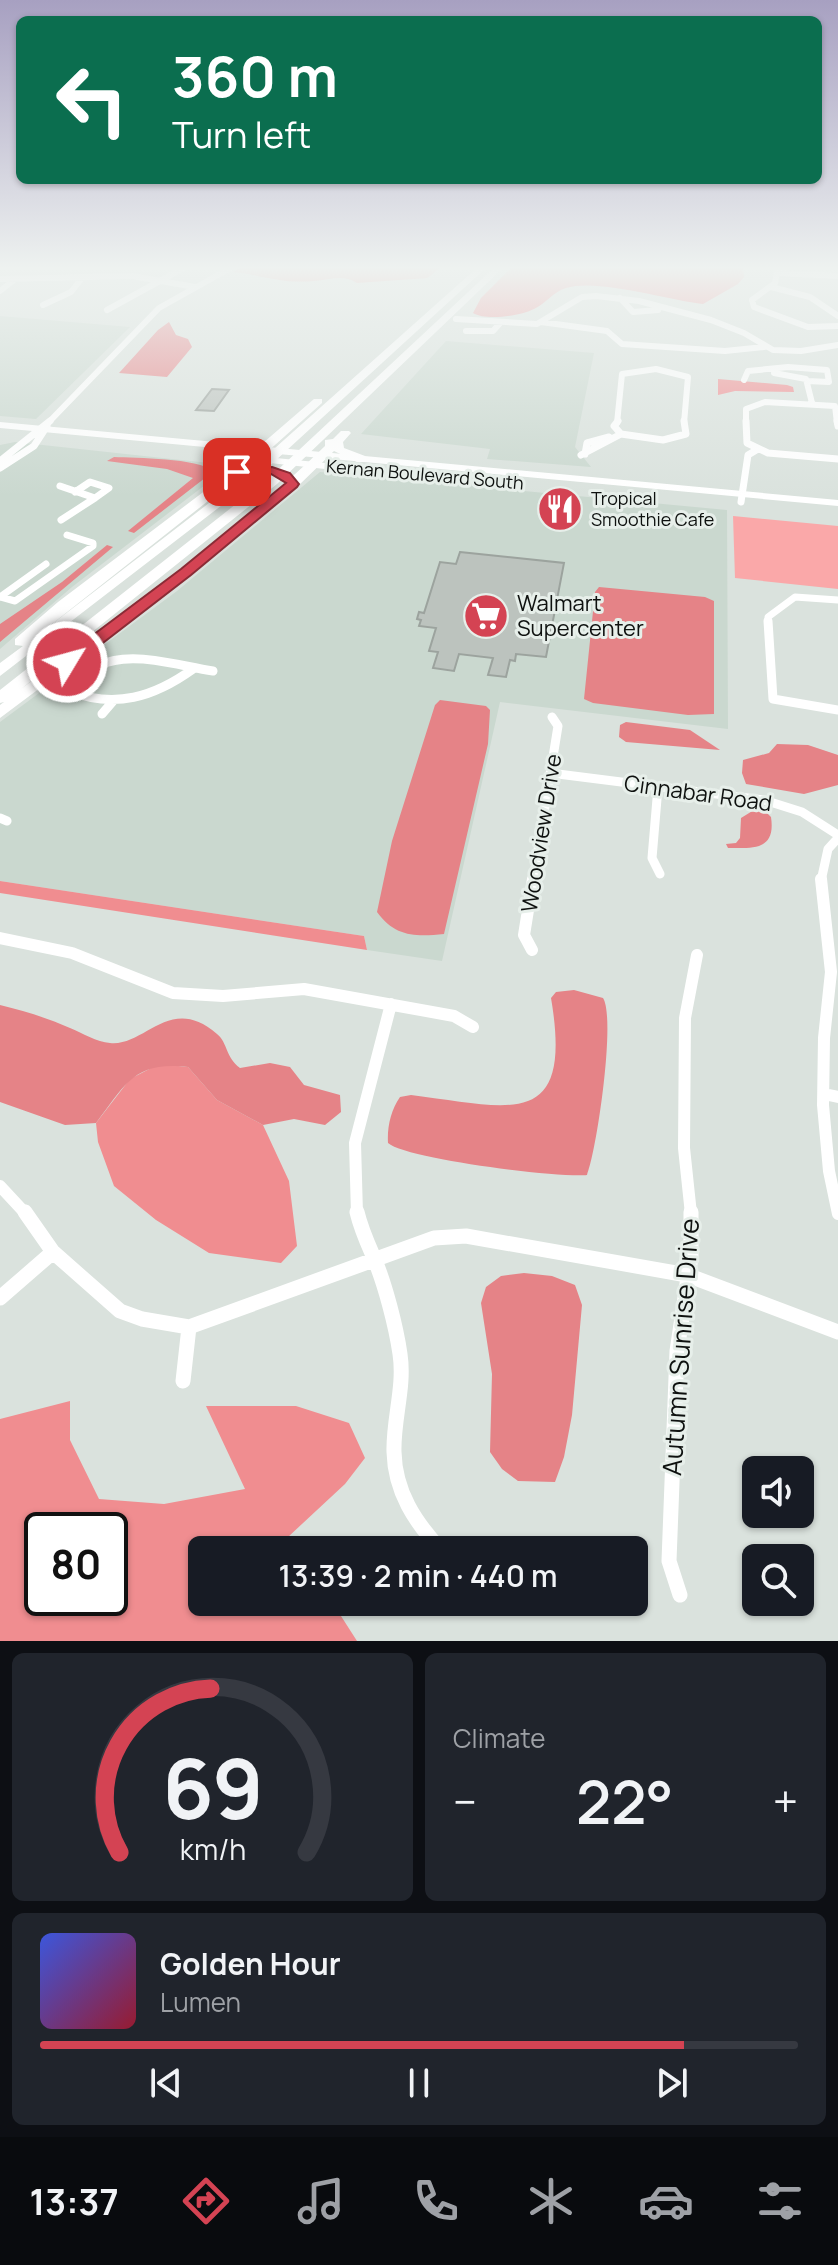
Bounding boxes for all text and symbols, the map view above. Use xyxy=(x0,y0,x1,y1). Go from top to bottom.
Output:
text: 360 m xyxy=(172,37,338,114)
icon: left xyxy=(40,48,144,152)
text: Turn left xyxy=(172,110,311,159)
pin xyxy=(203,438,271,506)
icon: arrive xyxy=(215,450,259,494)
street label: Kernan Boulevard South xyxy=(325,453,525,495)
restaurant icon: Tropical Smoothie Cafe xyxy=(536,485,584,533)
place label: Tropical Smoothie Cafe xyxy=(591,486,714,531)
place label: Walmart Supercenter xyxy=(517,588,644,643)
supermarket icon: Walmart Supercenter xyxy=(462,592,510,640)
position arrow xyxy=(25,620,109,704)
street label: Woodview Drive xyxy=(514,752,568,914)
street label: Cinnabar Road xyxy=(622,768,774,818)
street label: Autumn Sunrise Drive xyxy=(653,1217,707,1477)
map controls xyxy=(742,1456,814,1616)
button: sound xyxy=(742,1456,814,1528)
speed limit sign: 80 xyxy=(24,1512,128,1616)
button: search xyxy=(742,1544,814,1616)
text: 13:39 · 2 min · 440 m xyxy=(279,1555,557,1596)
text: Climate xyxy=(453,1720,545,1756)
text: 69 xyxy=(162,1730,263,1844)
text: 22° xyxy=(576,1760,673,1842)
text: − xyxy=(453,1771,477,1831)
text: + xyxy=(773,1771,798,1831)
text: km/h xyxy=(179,1830,246,1869)
text: Golden Hour xyxy=(160,1943,341,1984)
text: Lumen xyxy=(160,1984,241,2020)
icon: previous xyxy=(144,2061,188,2105)
icon: pause xyxy=(397,2061,441,2105)
icon: next xyxy=(650,2061,694,2105)
icon: directions xyxy=(178,2173,234,2229)
icon: music xyxy=(293,2173,349,2229)
icon: phone xyxy=(408,2173,464,2229)
icon: climate xyxy=(523,2173,579,2229)
icon: car xyxy=(638,2173,694,2229)
icon: filters xyxy=(752,2173,808,2229)
text: 13:37 xyxy=(29,2177,119,2226)

